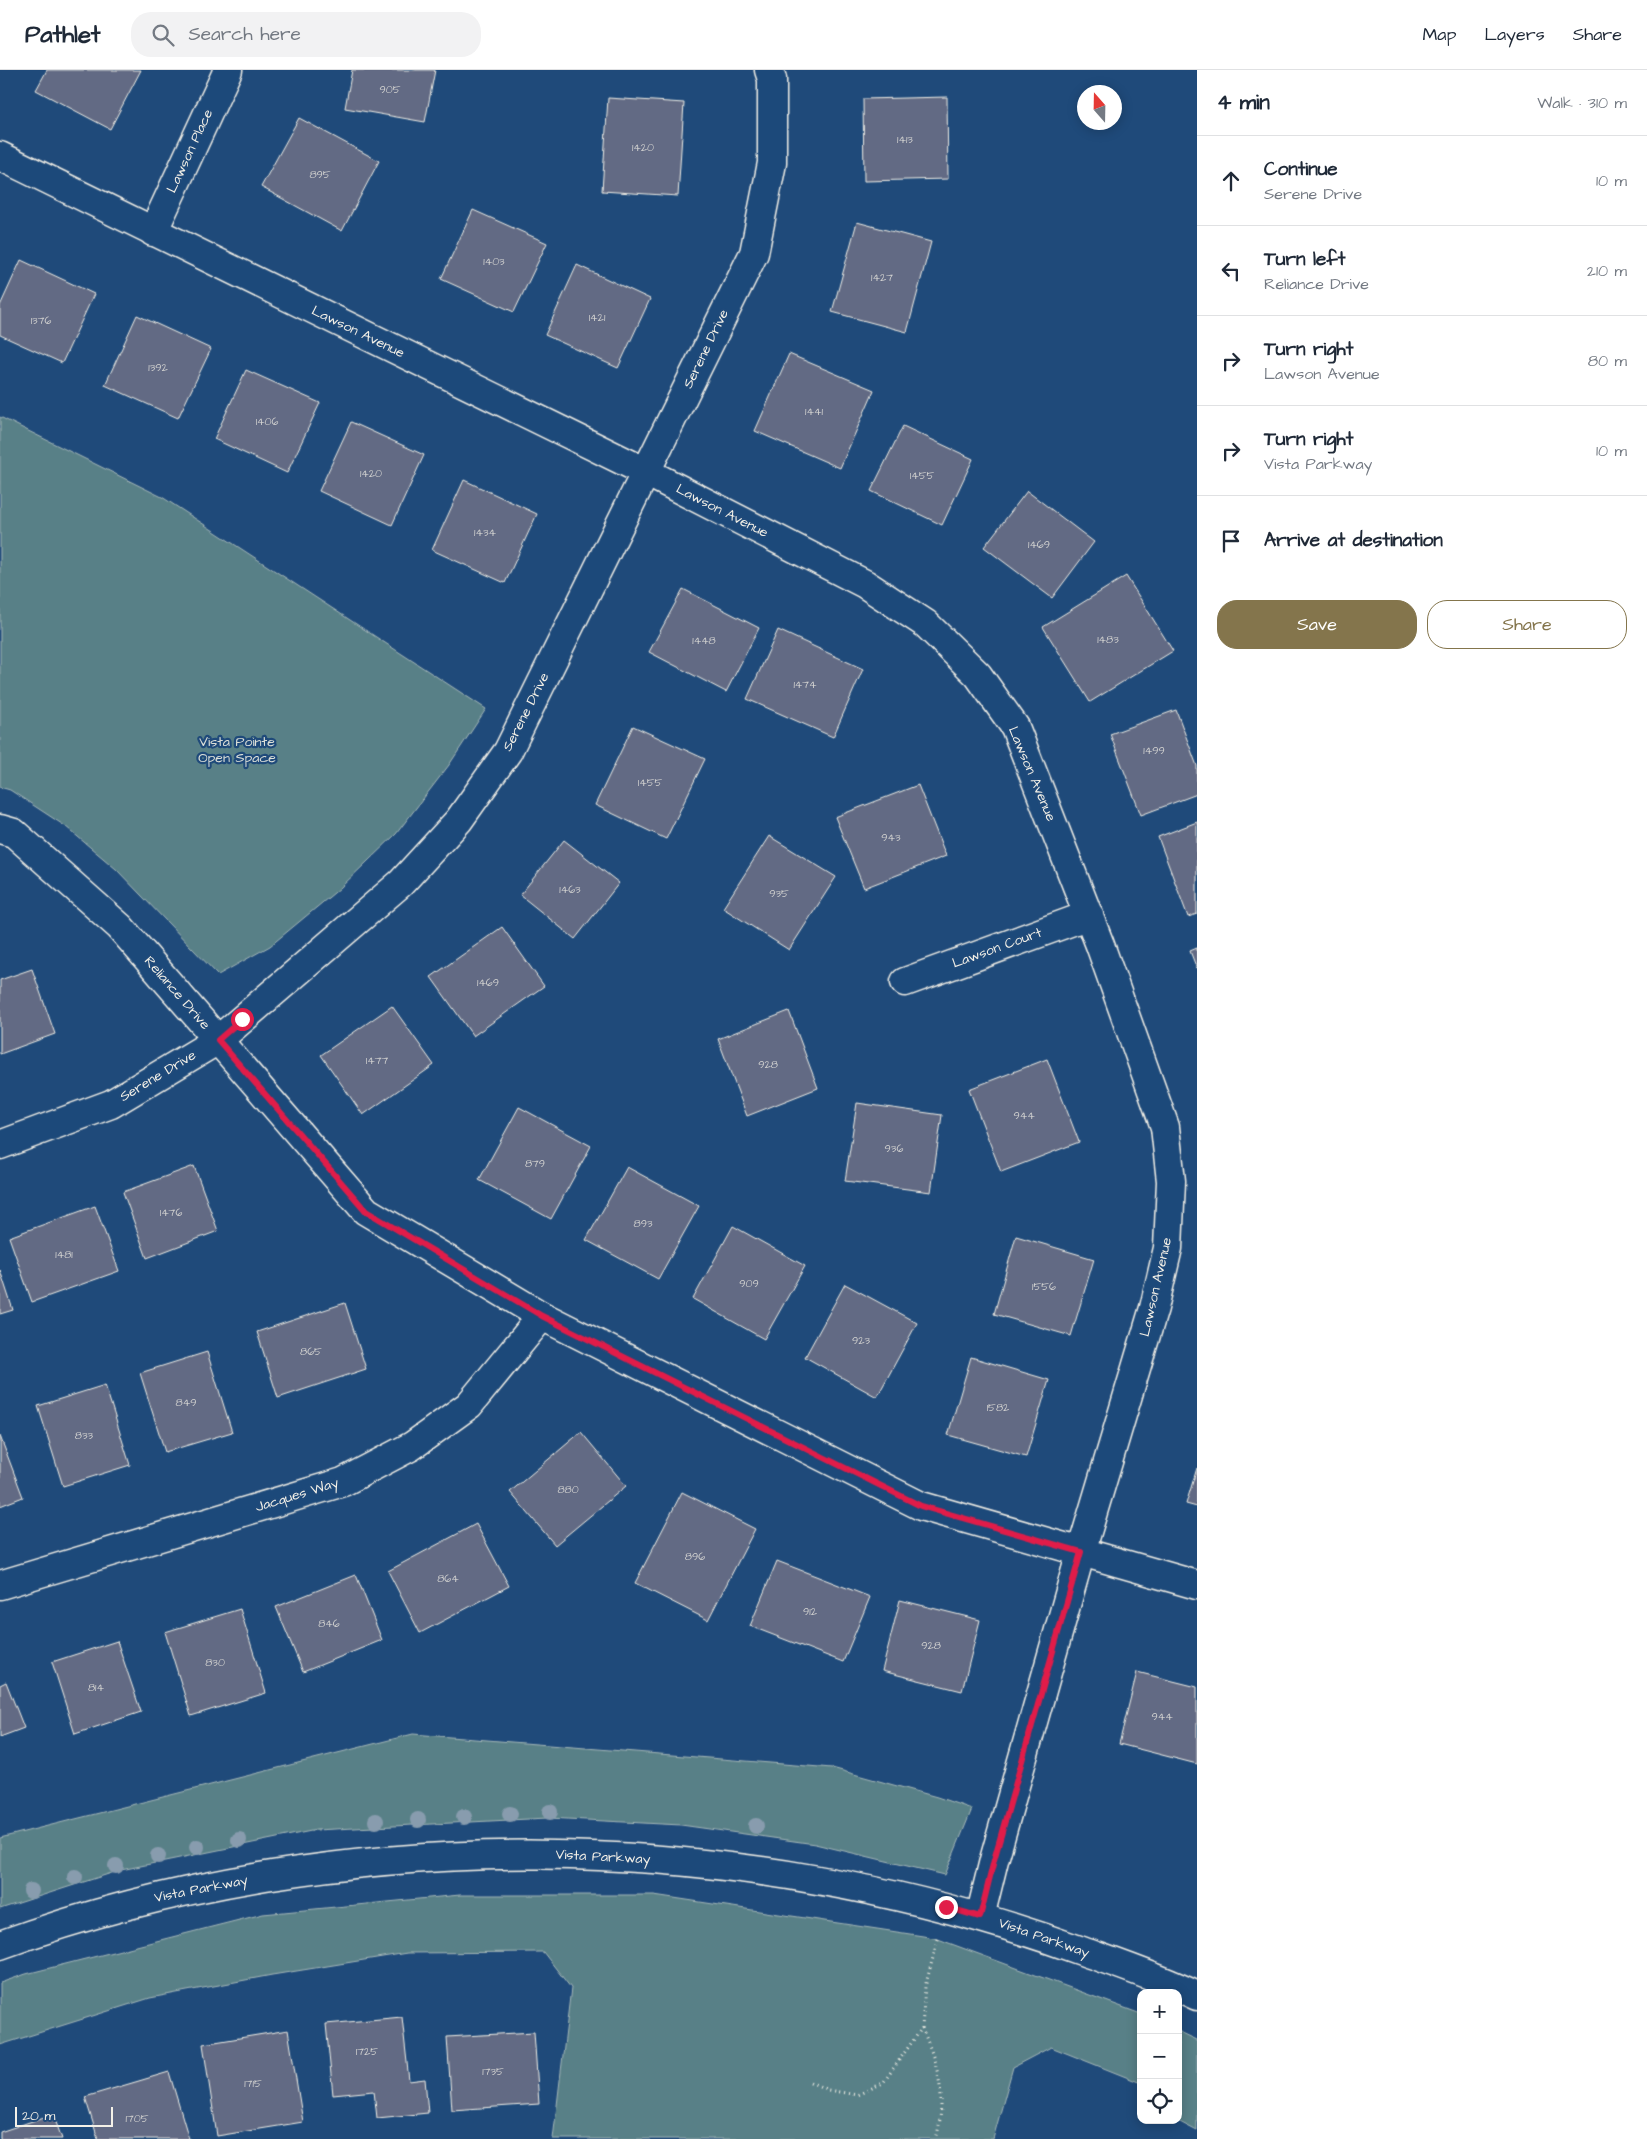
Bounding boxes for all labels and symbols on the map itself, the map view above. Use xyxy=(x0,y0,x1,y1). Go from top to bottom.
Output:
house number: 905 xyxy=(380,82,401,97)
north arrow xyxy=(1077,85,1122,130)
street label: Lawson Place xyxy=(162,105,218,196)
house number: 1413 xyxy=(897,132,913,147)
house number: 1420 xyxy=(632,140,654,155)
house number: 895 xyxy=(309,167,331,182)
house number: 1403 xyxy=(483,254,505,269)
house number: 1427 xyxy=(871,270,893,285)
street label: Lawson Avenue xyxy=(308,301,408,363)
street label: Serene Drive xyxy=(678,306,734,392)
house number: 1421 xyxy=(589,310,606,325)
house number: 1376 xyxy=(31,313,51,328)
house number: 1392 xyxy=(148,360,168,375)
house number: 1441 xyxy=(805,404,823,419)
house number: 1406 xyxy=(256,414,278,429)
house number: 1420 xyxy=(360,466,382,481)
house number: 1455 xyxy=(910,468,934,483)
street label: Lawson Avenue xyxy=(672,479,772,543)
house number: 1434 xyxy=(474,525,496,540)
house number: 1469 xyxy=(1028,537,1050,552)
house number: 1483 xyxy=(1097,632,1119,647)
house number: 1448 xyxy=(692,633,716,648)
street label: Serene Drive xyxy=(498,669,555,755)
house number: 1474 xyxy=(793,677,817,692)
street label: Lawson Avenue xyxy=(1003,724,1061,825)
park label: Vista Pointe Open Space xyxy=(198,732,276,768)
house number: 1499 xyxy=(1143,743,1165,758)
house number: 1455 xyxy=(638,775,662,790)
house number: 943 xyxy=(881,830,901,845)
house number: 1463 xyxy=(559,882,581,897)
house number: 935 xyxy=(769,886,789,901)
street label: Lawson Court xyxy=(949,922,1045,973)
street label: Reliance Drive xyxy=(139,952,215,1035)
house number: 1469 xyxy=(477,975,499,990)
route start xyxy=(231,1008,254,1031)
street label: Serene Drive xyxy=(116,1045,200,1107)
house number: 1477 xyxy=(366,1053,388,1068)
house number: 928 xyxy=(758,1057,778,1072)
house number: 944 xyxy=(1013,1108,1035,1123)
house number: 936 xyxy=(885,1141,903,1156)
house number: 879 xyxy=(525,1156,545,1171)
house number: 1476 xyxy=(160,1205,182,1220)
house number: 893 xyxy=(634,1216,653,1231)
street label: Lawson Avenue xyxy=(1135,1235,1177,1339)
house number: 1481 xyxy=(55,1247,73,1262)
house number: 909 xyxy=(739,1276,759,1291)
house number: 1556 xyxy=(1032,1279,1056,1294)
house number: 923 xyxy=(852,1333,870,1348)
house number: 865 xyxy=(300,1344,322,1359)
house number: 849 xyxy=(176,1395,196,1410)
house number: 1582 xyxy=(987,1400,1010,1415)
house number: 833 xyxy=(75,1428,94,1443)
street label: Jacques Way xyxy=(253,1473,341,1517)
house number: 880 xyxy=(557,1482,579,1497)
house number: 896 xyxy=(685,1549,705,1564)
house number: 864 xyxy=(437,1571,459,1586)
house number: 912 xyxy=(803,1604,818,1619)
house number: 846 xyxy=(318,1616,340,1631)
house number: 928 xyxy=(921,1638,941,1653)
house number: 830 xyxy=(205,1655,225,1670)
house number: 814 xyxy=(88,1680,105,1695)
house number: 944 xyxy=(1151,1709,1173,1724)
street label: Vista Parkway xyxy=(555,1845,651,1869)
street label: Vista Parkway xyxy=(153,1870,250,1908)
route end xyxy=(935,1896,958,1919)
street label: Vista Parkway xyxy=(996,1913,1092,1963)
house number: 1725 xyxy=(356,2044,378,2059)
house number: 1735 xyxy=(482,2064,504,2079)
house number: 1715 xyxy=(244,2076,262,2091)
scale bar xyxy=(15,2104,112,2127)
house number: 1705 xyxy=(126,2111,149,2126)

